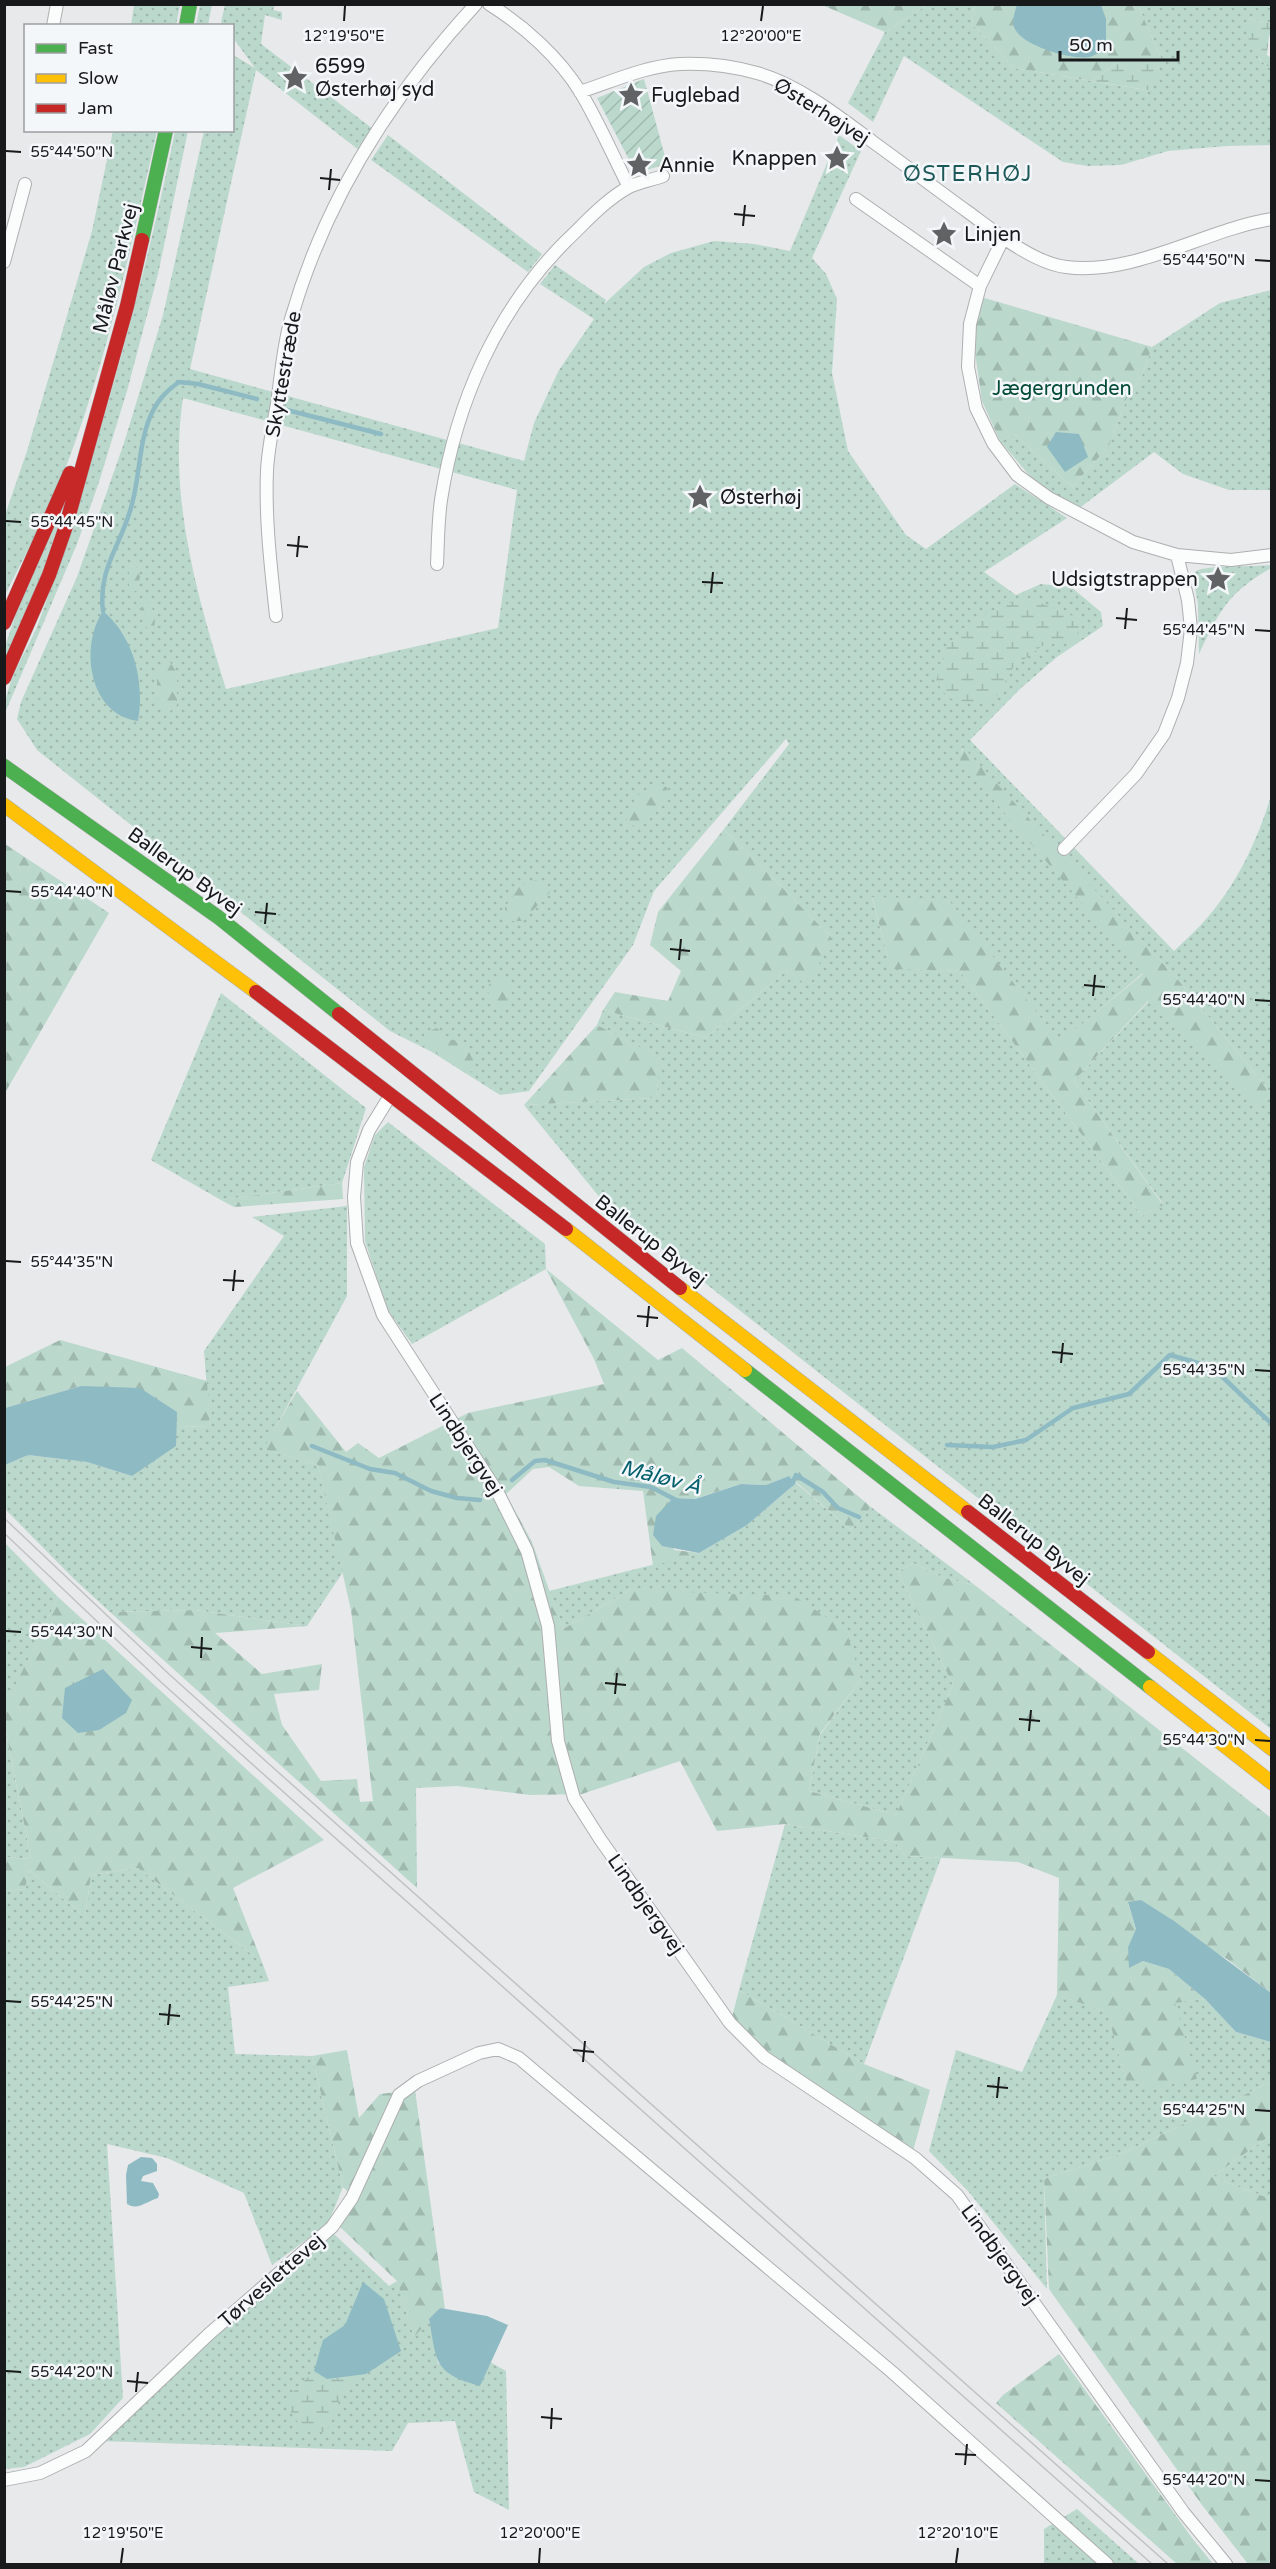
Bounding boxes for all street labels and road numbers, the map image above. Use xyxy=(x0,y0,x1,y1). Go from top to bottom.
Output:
street label: Østerhøjvej xyxy=(769,73,874,151)
street label: Måløv Parkvej xyxy=(88,201,144,336)
street label: Skyttestræde xyxy=(261,309,307,439)
street label: Ballerup Byvej xyxy=(123,822,246,921)
street label: Ballerup Byvej xyxy=(590,1190,711,1292)
street label: Lindbjergvej xyxy=(423,1389,507,1500)
street label: Ballerup Byvej xyxy=(973,1489,1094,1591)
street label: Lindbjergvej xyxy=(602,1850,689,1959)
street label: Lindbjergvej xyxy=(955,2200,1043,2309)
street label: Tørveslettevej xyxy=(214,2229,329,2333)

